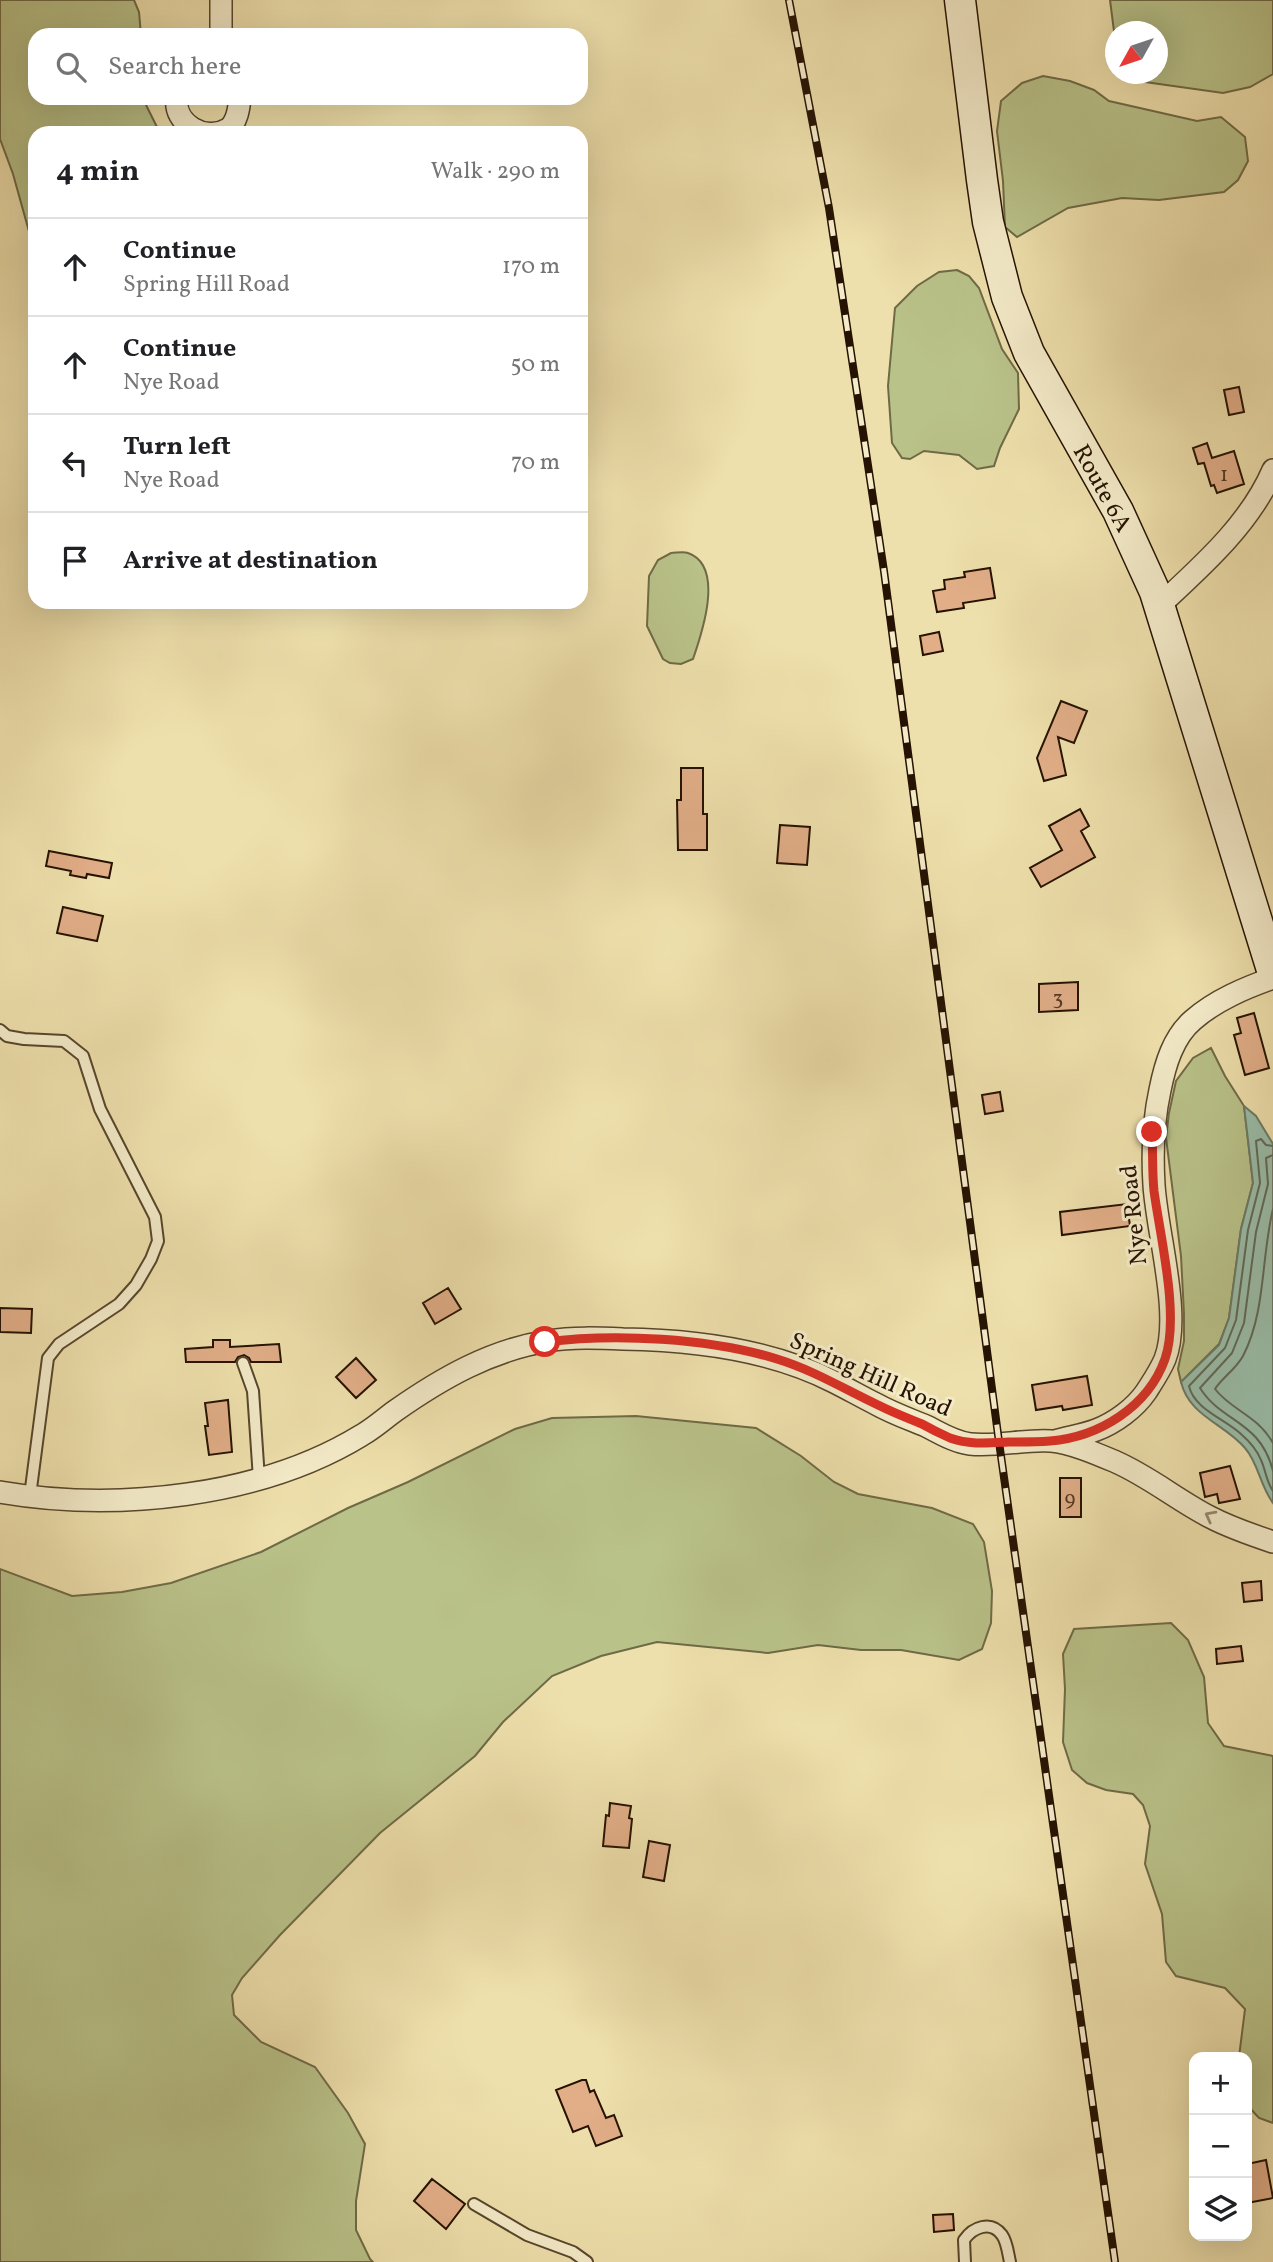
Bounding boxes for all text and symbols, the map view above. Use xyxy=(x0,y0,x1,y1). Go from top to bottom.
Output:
north arrow xyxy=(1105,21,1168,84)
search box xyxy=(28,28,588,105)
icon: search xyxy=(52,48,90,86)
text: Search here xyxy=(108,49,241,85)
text: 4 min xyxy=(56,151,140,193)
text: Walk · 290 m xyxy=(431,156,560,188)
text: Continue xyxy=(123,233,236,269)
icon: ahead xyxy=(56,248,94,286)
text: 170 m xyxy=(502,251,560,283)
text: Spring Hill Road xyxy=(123,269,290,301)
text: Continue xyxy=(123,331,236,367)
icon: ahead xyxy=(56,346,94,384)
text: 50 m xyxy=(511,349,560,381)
text: Nye Road xyxy=(123,367,220,399)
text: Turn left xyxy=(123,429,231,465)
street label: Route 6A xyxy=(1063,439,1139,539)
icon: left xyxy=(56,444,94,482)
text: 70 m xyxy=(511,447,560,479)
house number: 1 xyxy=(1220,461,1228,490)
text: Nye Road xyxy=(123,465,220,497)
icon: arrive xyxy=(56,542,94,580)
text: Arrive at destination xyxy=(123,543,378,579)
house number: 3 xyxy=(1053,984,1063,1013)
route end xyxy=(1136,1116,1167,1147)
street label: Nye Road xyxy=(1113,1163,1157,1267)
street label: Spring Hill Road xyxy=(784,1325,957,1427)
route start xyxy=(529,1326,560,1357)
house number: 9 xyxy=(1065,1485,1076,1514)
one-way arrow xyxy=(1205,1511,1217,1524)
map controls xyxy=(1189,2052,1252,2241)
button: + xyxy=(1189,2052,1252,2115)
button: − xyxy=(1189,2115,1252,2178)
button: layers xyxy=(1189,2178,1252,2241)

